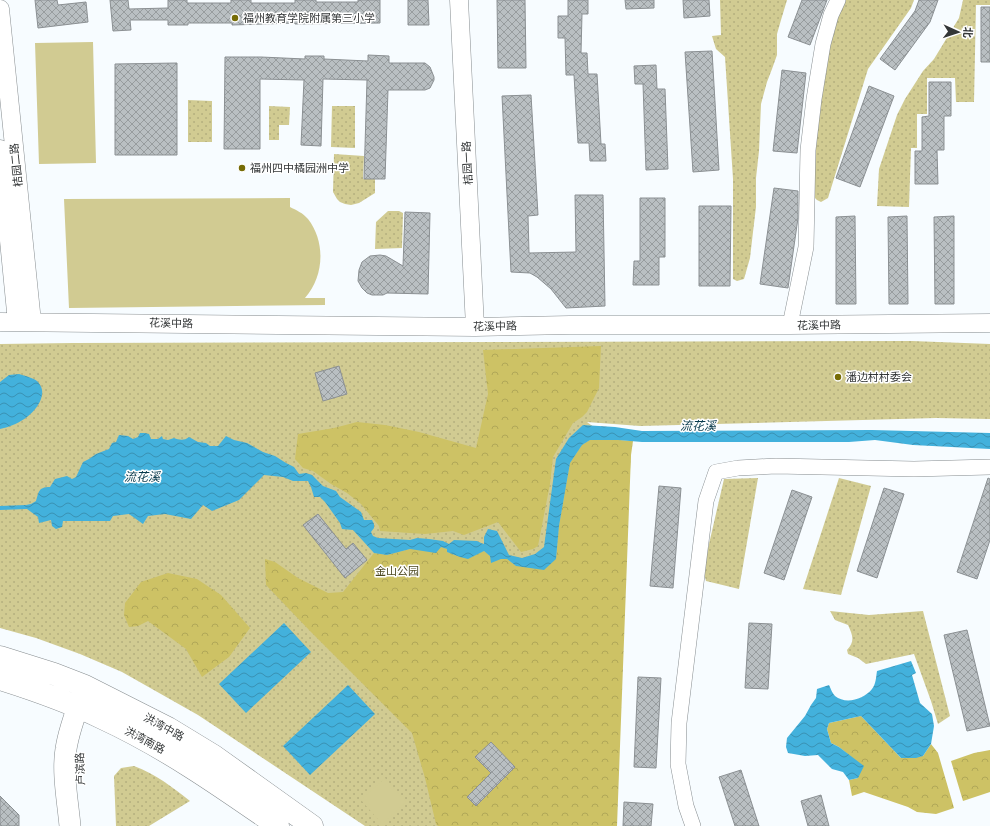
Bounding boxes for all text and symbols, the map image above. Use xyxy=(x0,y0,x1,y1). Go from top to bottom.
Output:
place label: 福州教育学院附属第三小学 xyxy=(243,10,375,25)
north arrow xyxy=(938,12,978,52)
marker: 福州教育学院附属第三小学 xyxy=(230,13,240,23)
text: 北 xyxy=(961,27,976,38)
street label: 桔园一路 xyxy=(458,141,475,185)
street label: 桔园二路 xyxy=(6,142,25,188)
place label: 福州四中橘园洲中学 xyxy=(250,160,349,175)
marker: 福州四中橘园洲中学 xyxy=(237,163,247,173)
street label: 花溪中路 xyxy=(149,315,193,330)
street label: 花溪中路 xyxy=(797,317,841,332)
street label: 花溪中路 xyxy=(473,318,517,333)
place label: 潘边村村委会 xyxy=(846,369,912,384)
marker: 潘边村村委会 xyxy=(833,372,843,382)
water label: 流花溪 xyxy=(680,417,718,434)
water label: 流花溪 xyxy=(124,468,162,485)
park label: 金山公园 xyxy=(375,563,419,578)
street label: 洪湾中路 xyxy=(141,709,187,744)
street label: 洪湾南路 xyxy=(122,723,168,757)
street label: 卢滨路 xyxy=(71,752,88,786)

